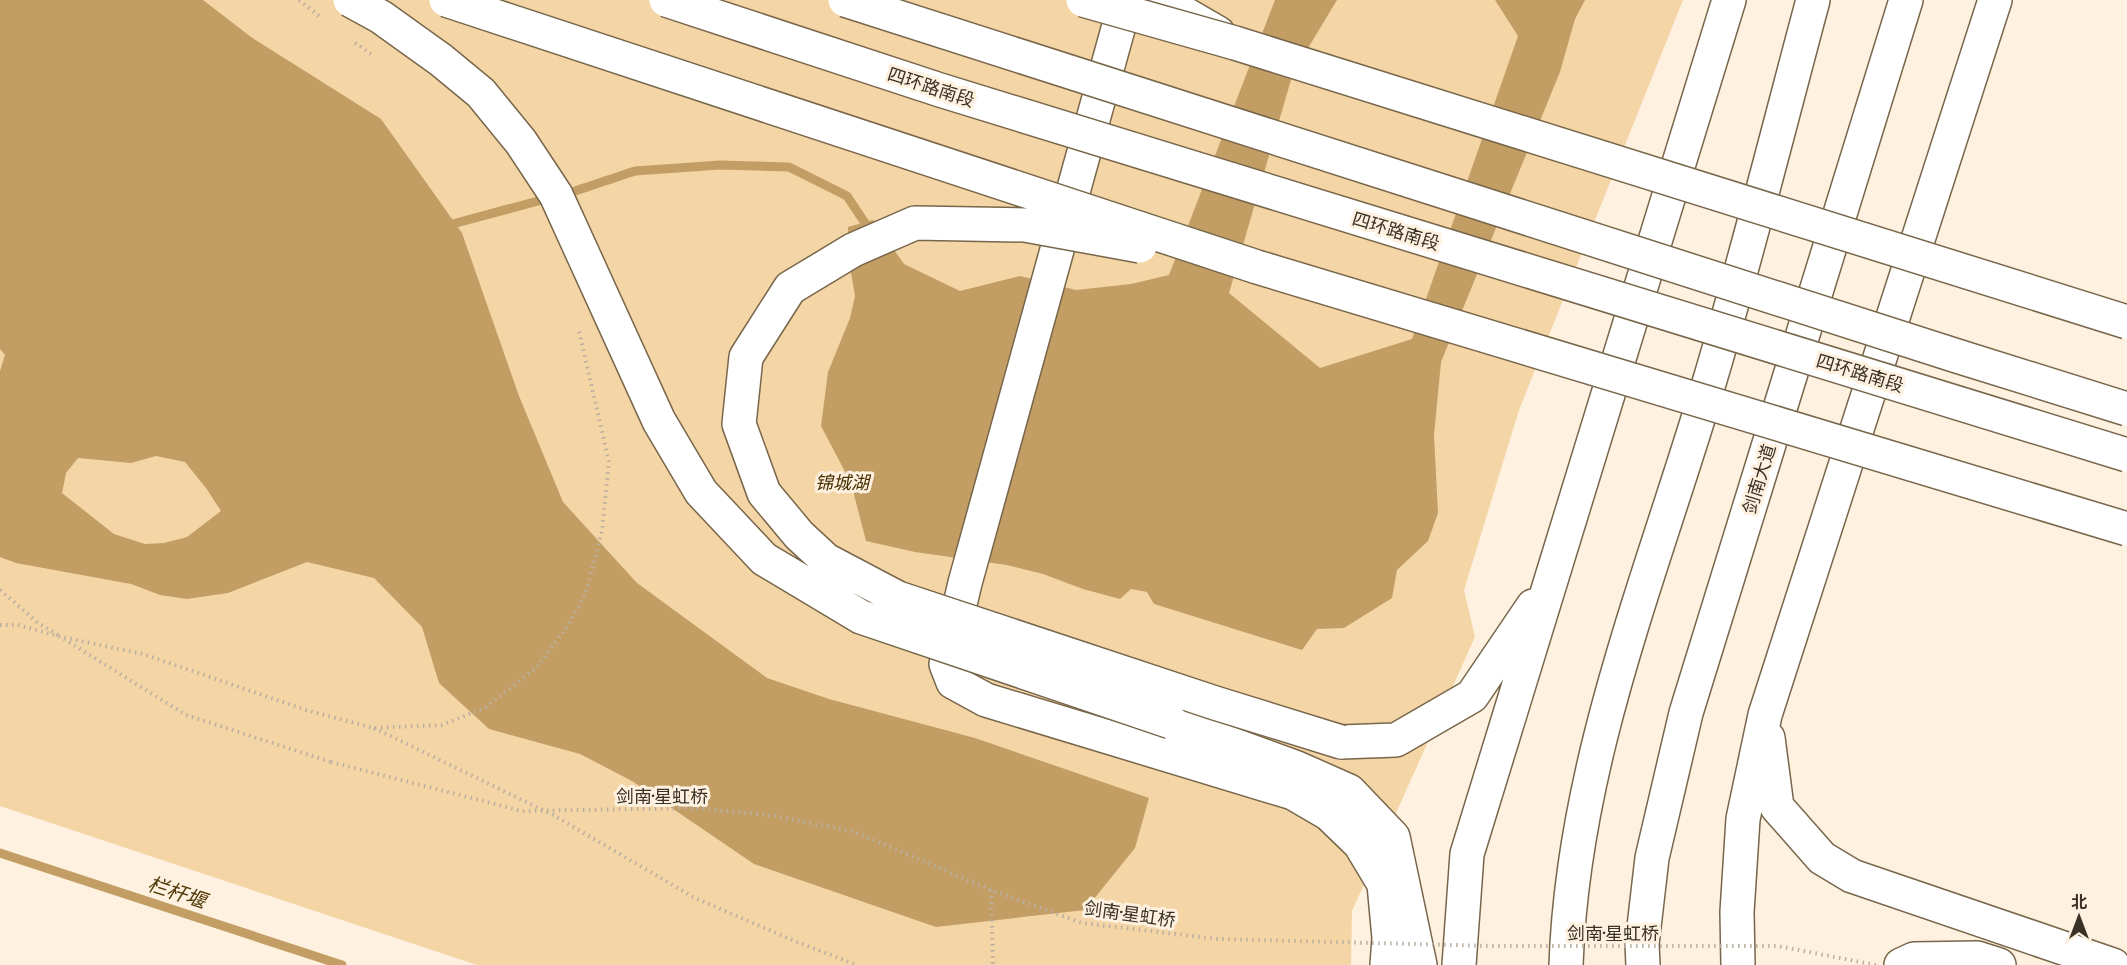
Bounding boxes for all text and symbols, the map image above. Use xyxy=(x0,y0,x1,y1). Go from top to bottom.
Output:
street label: 四环路南段 xyxy=(885,62,977,112)
street label: 四环路南段 xyxy=(1350,207,1442,255)
street label: 四环路南段 xyxy=(1814,349,1906,397)
street label: 剑南大道 xyxy=(1737,441,1781,517)
park label: 锦城湖 xyxy=(815,471,872,494)
street label: 剑南·星虹桥 xyxy=(616,785,708,808)
water label: 栏杆堰 xyxy=(145,871,212,914)
north arrow xyxy=(2049,887,2109,947)
text: 北 xyxy=(2071,892,2087,912)
street label: 剑南·星虹桥 xyxy=(1083,896,1177,932)
street label: 剑南·星虹桥 xyxy=(1567,922,1659,945)

